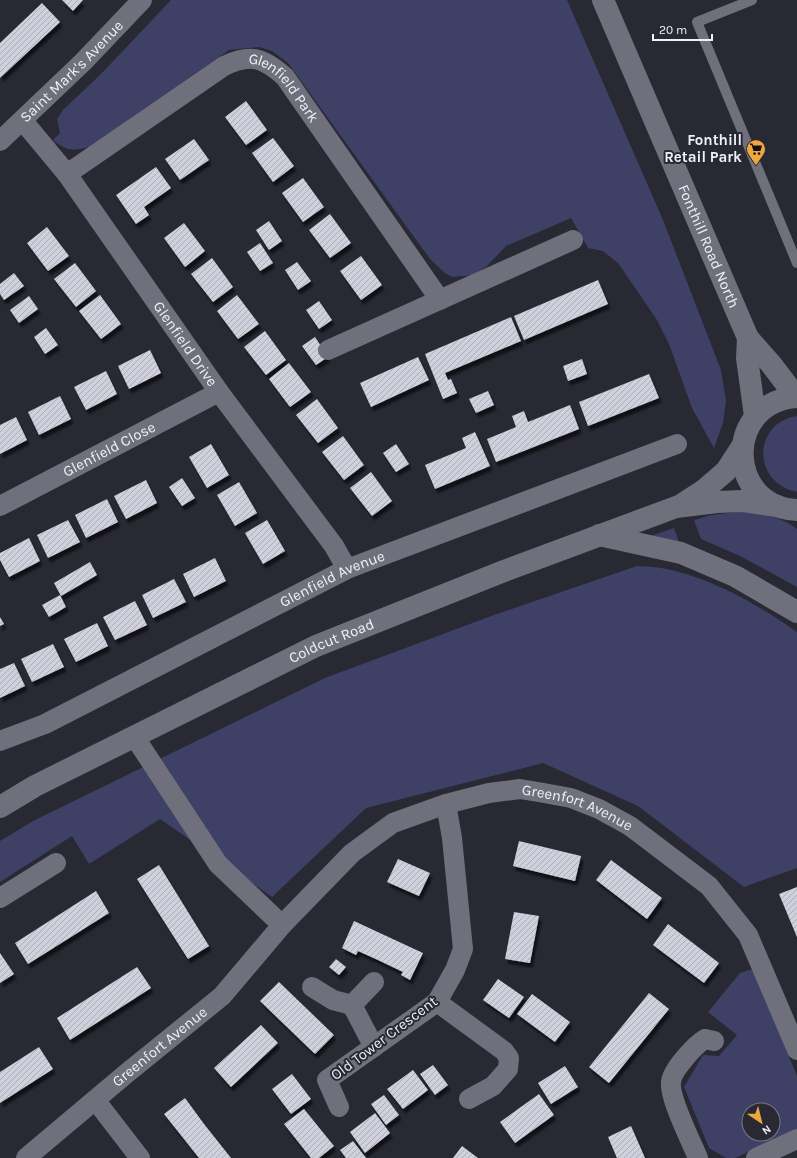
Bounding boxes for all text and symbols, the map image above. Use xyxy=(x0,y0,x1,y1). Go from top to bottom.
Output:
street label: Saint Mark's Avenue xyxy=(16,16,127,126)
scale bar xyxy=(653,16,712,42)
text: 20 m xyxy=(659,23,687,37)
street label: Glenfield Park xyxy=(248,49,323,126)
place label: Fonthill Retail Park xyxy=(664,131,742,166)
supermarket icon: Fonthill Retail Park xyxy=(745,138,767,166)
street label: Fonthill Road North xyxy=(674,182,743,311)
street label: Glenfield Drive xyxy=(150,298,221,390)
street label: Glenfield Close xyxy=(60,418,158,481)
street label: Glenfield Avenue xyxy=(277,547,387,611)
street label: Coldcut Road xyxy=(286,615,377,667)
street label: Greenfort Avenue xyxy=(521,780,636,835)
street label: Old Tower Crescent xyxy=(327,992,441,1084)
street label: Greenfort Avenue xyxy=(109,1003,211,1091)
north arrow xyxy=(741,1102,781,1142)
text: N xyxy=(759,1122,773,1137)

